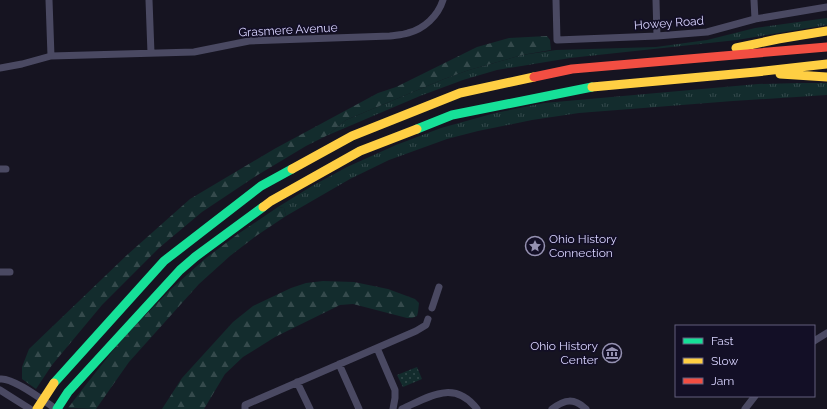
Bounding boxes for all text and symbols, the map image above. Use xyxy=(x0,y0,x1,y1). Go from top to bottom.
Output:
street label: Howey Road xyxy=(634,14,704,32)
street label: Grasmere Avenue xyxy=(238,20,338,40)
place label: Ohio History Connection xyxy=(549,232,617,260)
place icon: Ohio History Connection xyxy=(524,235,546,257)
legend xyxy=(675,325,815,397)
text: Fast xyxy=(711,334,734,348)
place label: Ohio History Center xyxy=(530,339,599,367)
museum icon: Ohio History Center xyxy=(601,342,623,364)
text: Slow xyxy=(711,354,738,368)
text: Jam xyxy=(711,374,734,388)

